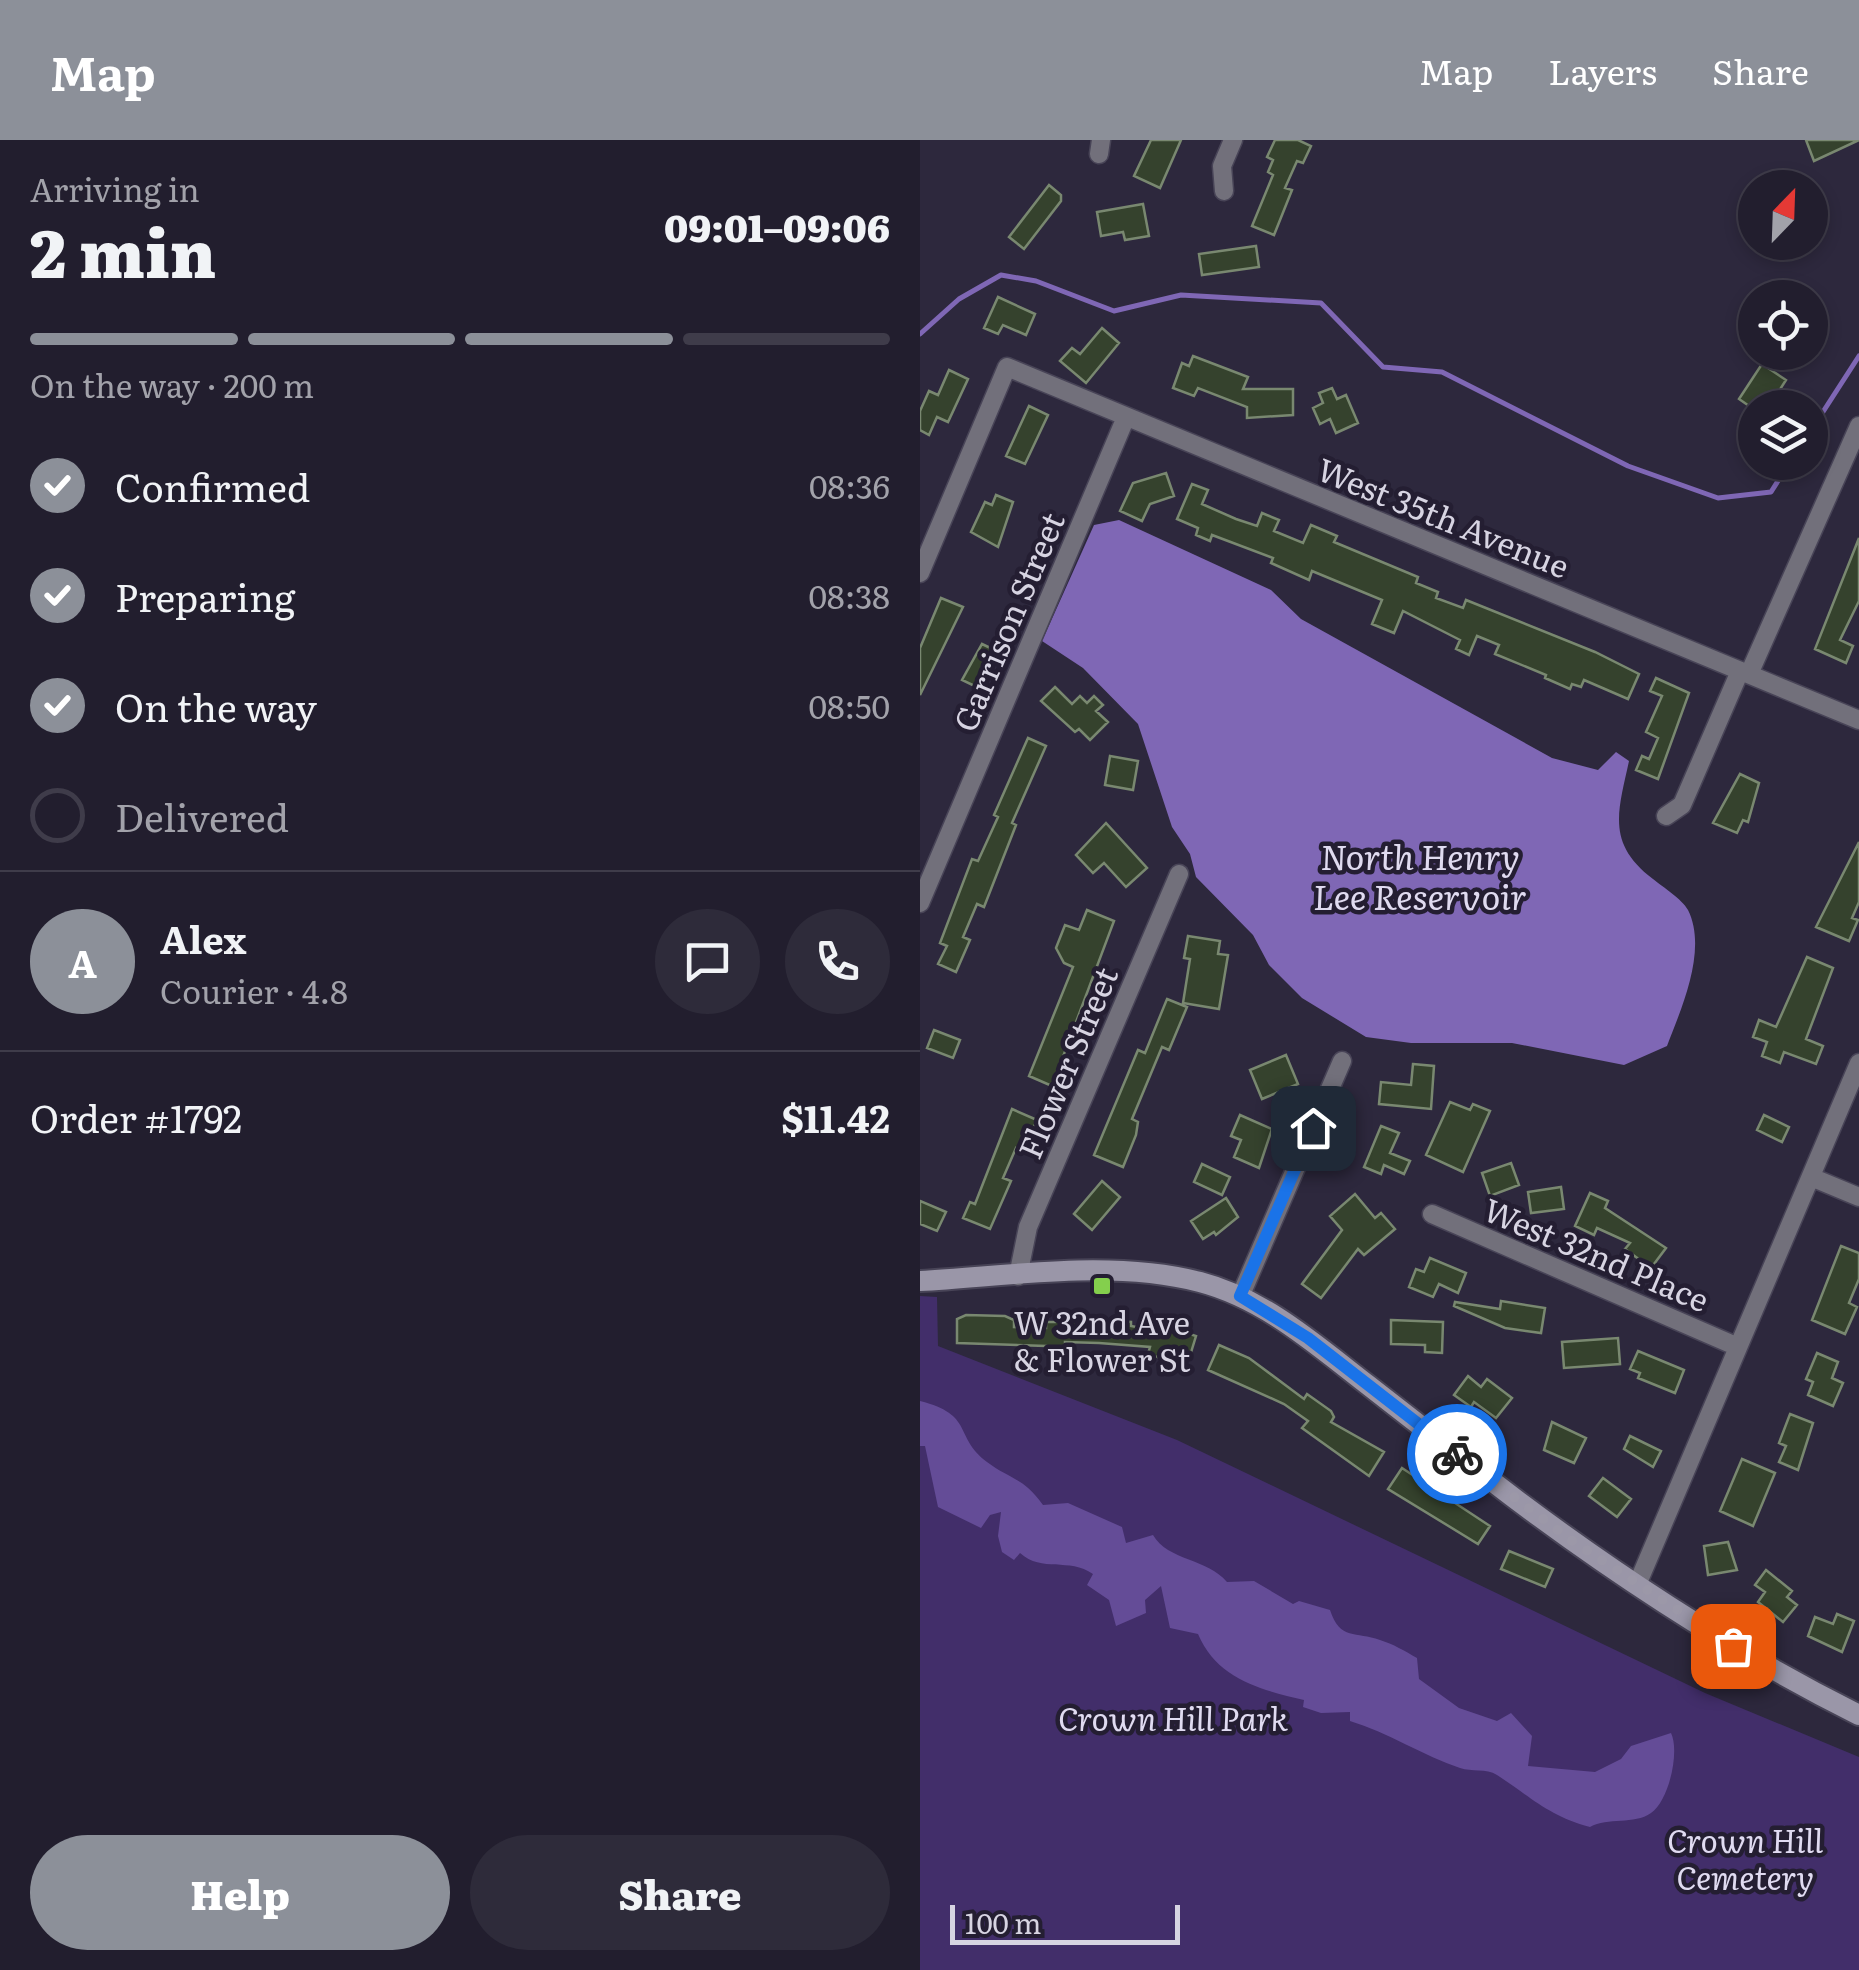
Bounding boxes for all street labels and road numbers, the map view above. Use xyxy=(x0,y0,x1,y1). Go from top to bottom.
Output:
street label: West 35th Avenue xyxy=(1311,444,1577,588)
street label: Garrison Street xyxy=(939,504,1075,738)
street label: Flower Street xyxy=(1004,959,1128,1165)
street label: West 32nd Place xyxy=(1477,1184,1717,1322)

